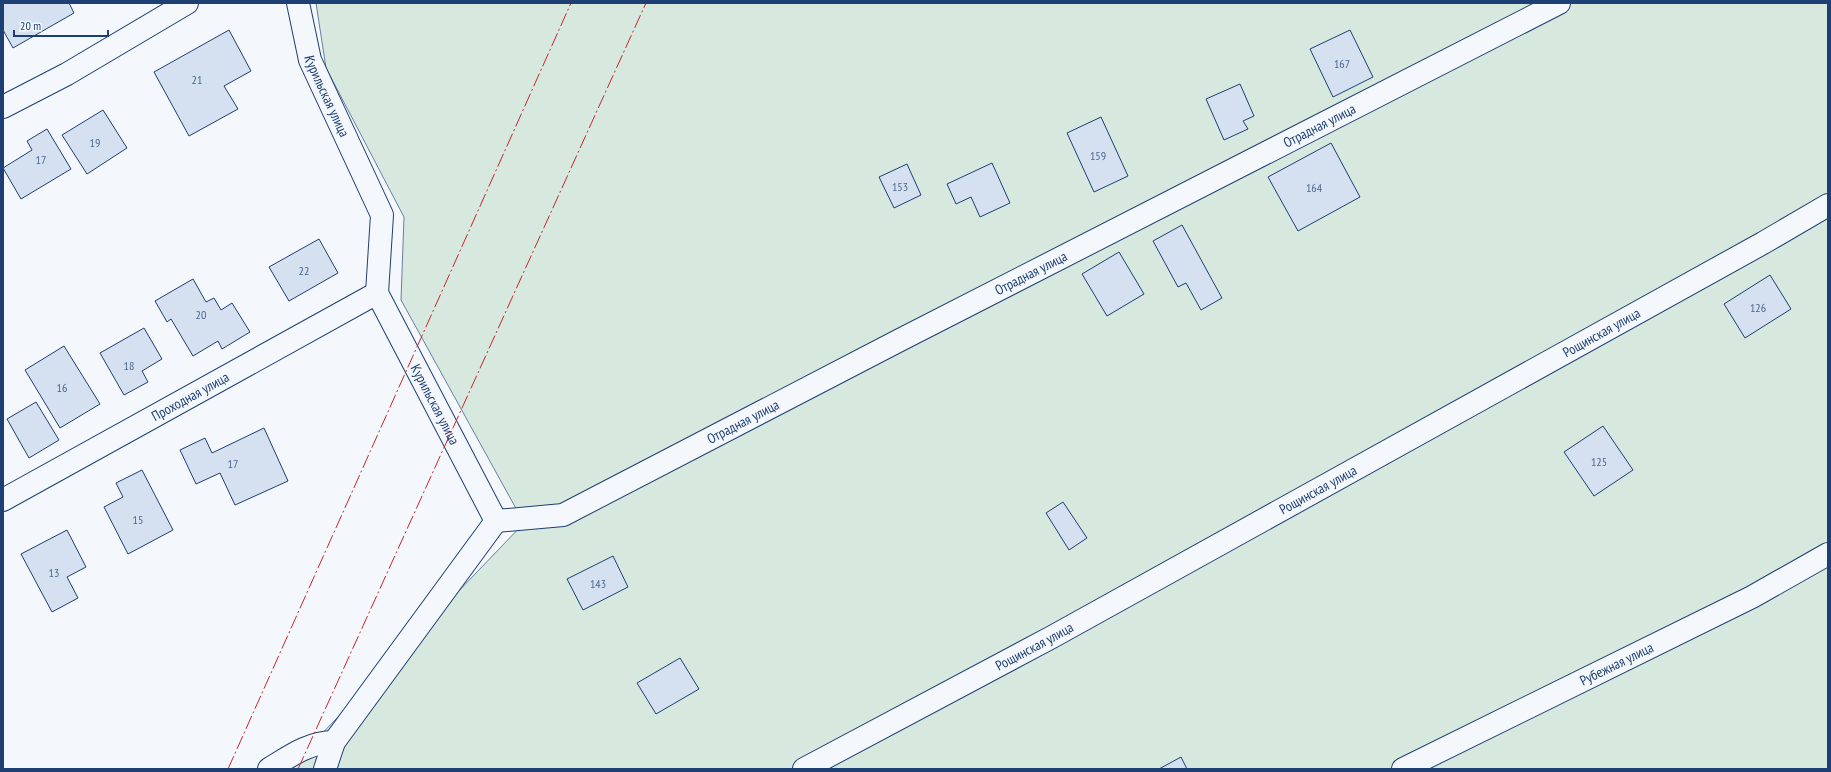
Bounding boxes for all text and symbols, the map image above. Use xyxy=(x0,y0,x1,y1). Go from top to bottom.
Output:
scale bar xyxy=(14,12,108,38)
text: 20 m xyxy=(20,18,41,33)
street label: Курильская улица xyxy=(300,54,354,140)
house number: 167 xyxy=(1334,56,1350,71)
house number: 21 xyxy=(192,72,202,87)
street label: Отрадная улица xyxy=(1280,100,1359,152)
house number: 19 xyxy=(90,135,100,150)
house number: 159 xyxy=(1090,148,1106,163)
house number: 17 xyxy=(36,152,46,167)
house number: 153 xyxy=(892,179,908,194)
house number: 164 xyxy=(1306,180,1323,195)
street label: Отрадная улица xyxy=(992,247,1070,299)
house number: 22 xyxy=(299,263,309,278)
house number: 126 xyxy=(1750,300,1766,315)
street label: Рощинская улица xyxy=(1559,304,1643,361)
house number: 20 xyxy=(196,307,206,322)
house number: 18 xyxy=(124,358,134,373)
street label: Курильская улица xyxy=(407,361,464,448)
street label: Проходная улица xyxy=(148,368,232,425)
house number: 16 xyxy=(57,380,67,395)
street label: Отрадная улица xyxy=(704,395,782,448)
house number: 125 xyxy=(1591,454,1607,469)
house number: 17 xyxy=(228,456,238,471)
street label: Рощинская улица xyxy=(1276,461,1360,518)
house number: 15 xyxy=(133,512,143,527)
house number: 13 xyxy=(49,565,59,580)
house number: 143 xyxy=(590,576,606,591)
street label: Рощинская улица xyxy=(992,618,1076,674)
street label: Рубежная улица xyxy=(1577,638,1656,689)

